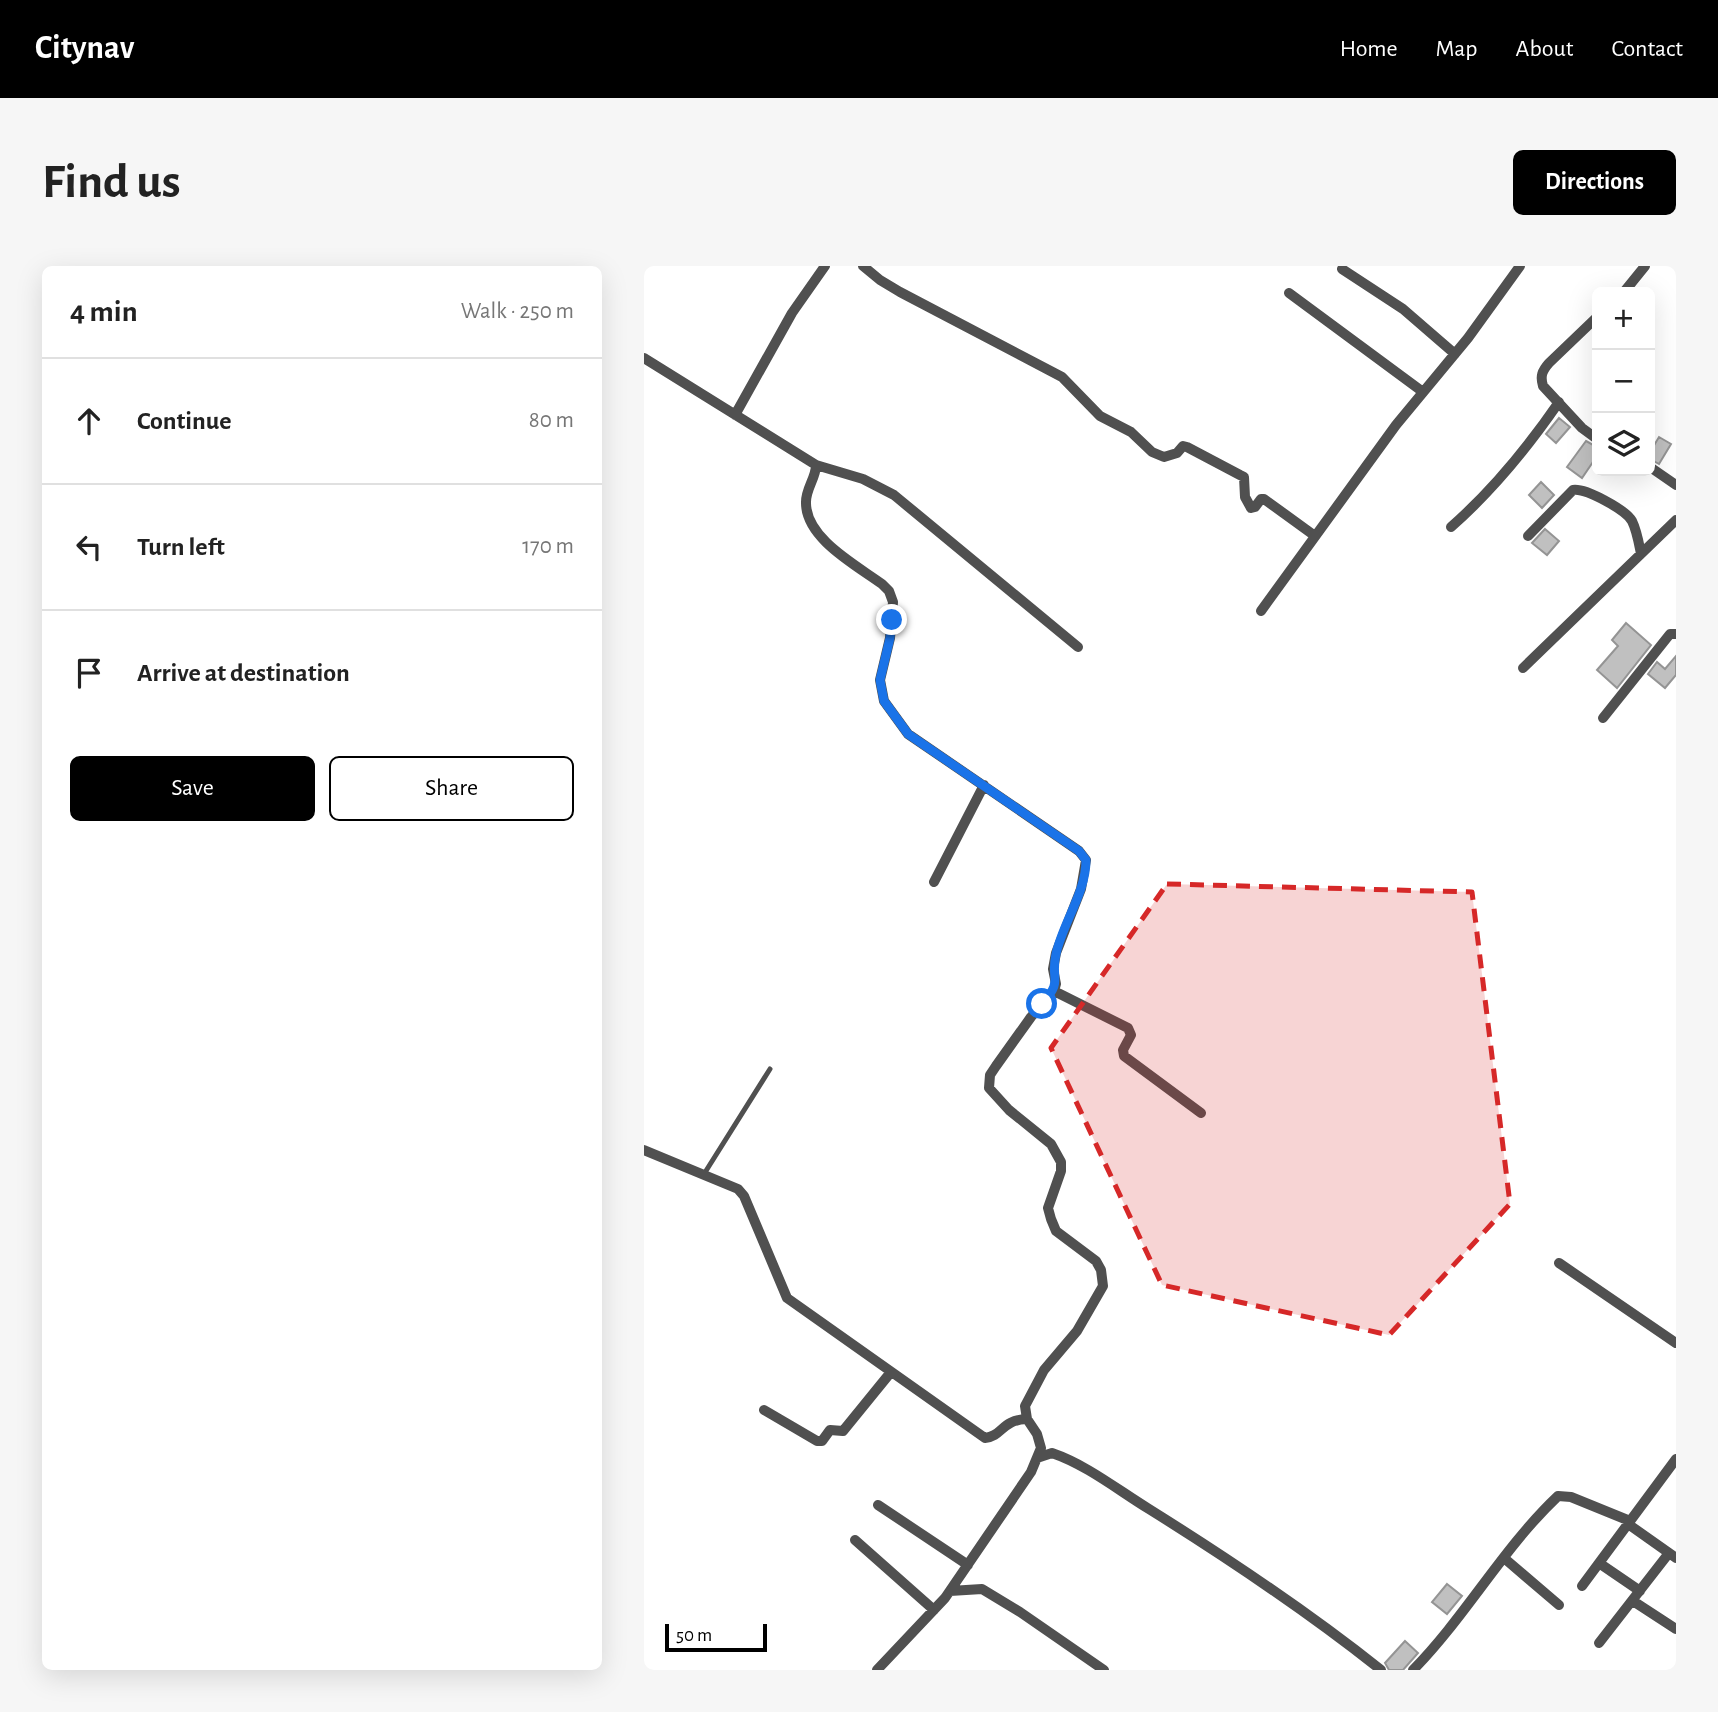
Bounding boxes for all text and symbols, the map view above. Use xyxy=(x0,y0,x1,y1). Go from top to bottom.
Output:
text: Citynav xyxy=(35,32,134,65)
text: Home xyxy=(1340,37,1398,61)
text: Map xyxy=(1436,37,1478,61)
text: About xyxy=(1516,37,1573,61)
text: Contact xyxy=(1611,37,1683,61)
button: Directions xyxy=(1513,150,1676,215)
text: Find us xyxy=(42,158,181,207)
map controls xyxy=(1592,287,1655,476)
button: + xyxy=(1592,287,1655,350)
text: 4 min xyxy=(70,297,138,327)
text: Walk · 250 m xyxy=(461,300,574,323)
button: − xyxy=(1592,350,1655,413)
icon: ahead xyxy=(70,402,108,440)
text: Continue xyxy=(137,408,232,434)
text: 80 m xyxy=(529,409,574,432)
button: layers xyxy=(1592,413,1655,476)
icon: left xyxy=(70,528,108,566)
text: Turn left xyxy=(137,534,225,560)
text: 170 m xyxy=(522,535,574,558)
route end xyxy=(876,604,907,635)
icon: arrive xyxy=(70,654,108,692)
text: Arrive at destination xyxy=(137,660,350,686)
button: Save xyxy=(70,756,315,821)
button: Share xyxy=(329,756,574,821)
route start xyxy=(1026,988,1057,1019)
scale bar xyxy=(665,1621,766,1653)
text: 50 m xyxy=(676,1626,712,1645)

